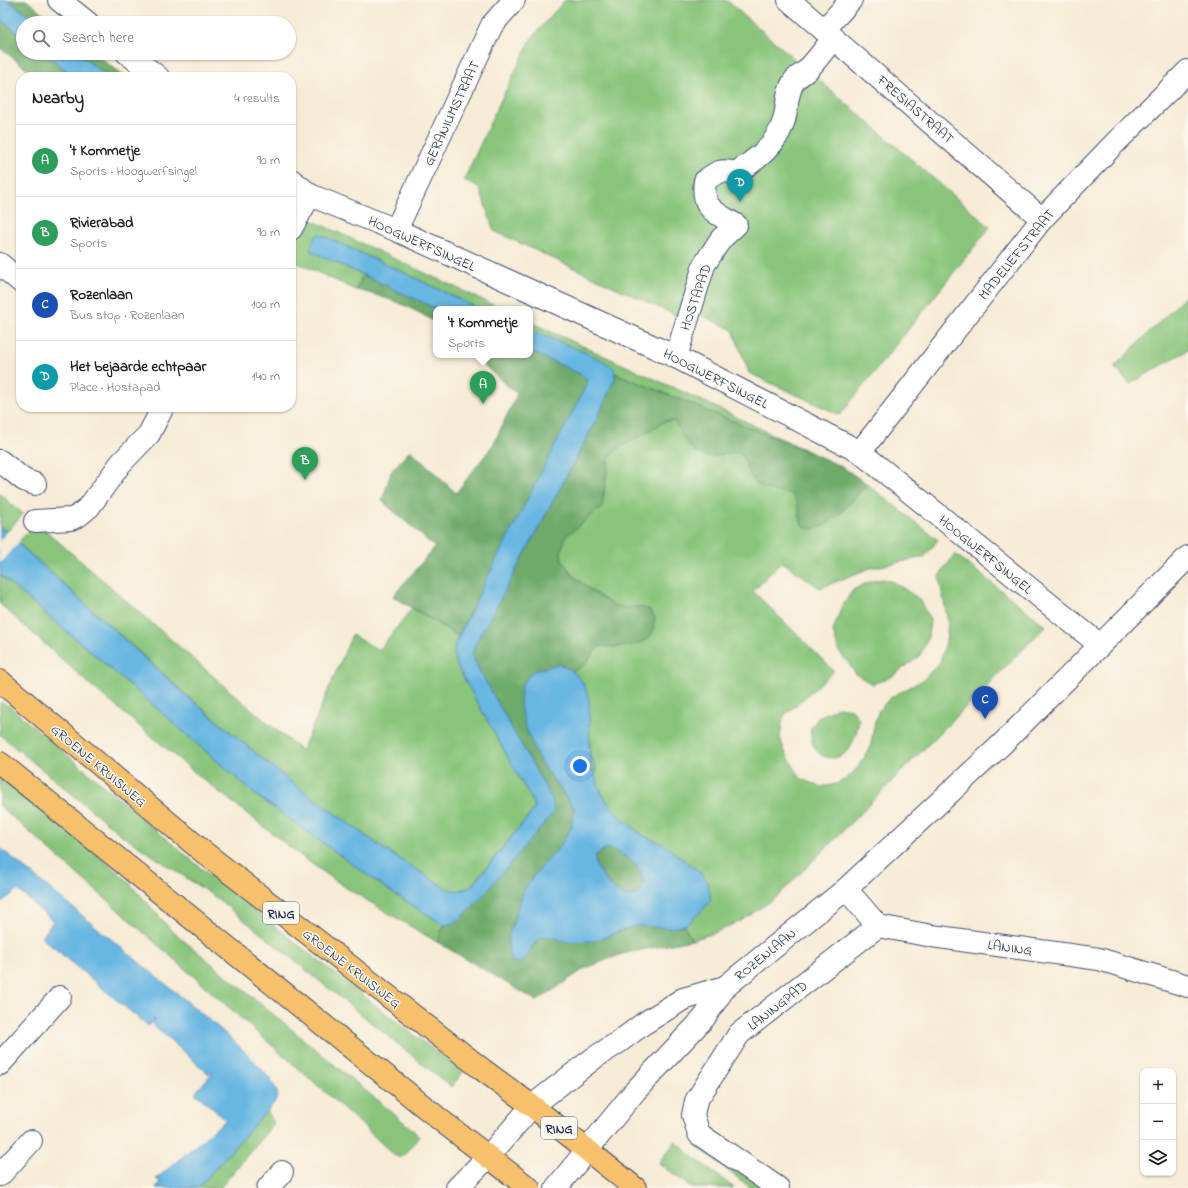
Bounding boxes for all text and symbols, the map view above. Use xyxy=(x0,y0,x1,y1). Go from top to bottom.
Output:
search box xyxy=(16,16,296,60)
icon: search xyxy=(30,27,52,49)
text: Search here xyxy=(62,27,134,49)
street label: GERANIUMSTRAAT xyxy=(419,58,486,170)
street label: FRESIASTRAAT xyxy=(871,70,958,150)
text: Nearby xyxy=(32,86,84,111)
text: 4 results xyxy=(234,89,280,108)
text: 't Kommetje xyxy=(70,140,140,162)
text: A xyxy=(41,151,49,170)
text: 90 m xyxy=(257,151,280,170)
text: Sports · Hoogwerfsingel xyxy=(70,162,197,181)
pin: D xyxy=(727,169,753,202)
street label: MADELIEFSTRAAT xyxy=(974,205,1061,305)
street label: HOOGWERFSINGEL xyxy=(364,211,479,278)
text: Rivierabad xyxy=(70,212,133,234)
text: B xyxy=(41,223,49,242)
text: 90 m xyxy=(257,223,280,242)
text: Sports xyxy=(70,234,107,253)
street label: HOSTAPAD xyxy=(675,261,718,334)
text: Rozenlaan xyxy=(70,284,133,306)
text: C xyxy=(41,295,49,314)
text: 100 m xyxy=(251,295,280,314)
text: Bus stop · Rozenlaan xyxy=(70,306,184,325)
popup xyxy=(433,306,533,358)
text: 't Kommetje xyxy=(448,312,518,334)
text: Sports xyxy=(448,334,485,353)
street label: HOOGWERFSINGEL xyxy=(659,344,772,415)
text: Het bejaarde echtpaar xyxy=(70,356,206,378)
text: D xyxy=(40,367,50,386)
text: 140 m xyxy=(252,367,280,386)
pin: A xyxy=(470,371,496,404)
text: Place · Hostapad xyxy=(70,378,161,397)
pin: B xyxy=(292,447,318,480)
street label: HOOGWERFSINGEL xyxy=(934,511,1037,600)
pin: C xyxy=(972,686,998,719)
street label: GROENE KRUISWEG xyxy=(45,720,151,813)
your location xyxy=(570,756,590,776)
road number: RING xyxy=(263,902,299,924)
street label: GROENE KRUISWEG xyxy=(298,924,405,1014)
street label: ROZENLAAN xyxy=(731,924,801,987)
street label: LANING xyxy=(986,935,1034,962)
street label: LANINGPAD xyxy=(744,976,812,1036)
map controls xyxy=(1140,1068,1176,1176)
button: + xyxy=(1140,1068,1176,1104)
button: − xyxy=(1140,1104,1176,1140)
road number: RING xyxy=(541,1117,577,1139)
button: layers xyxy=(1140,1140,1176,1176)

